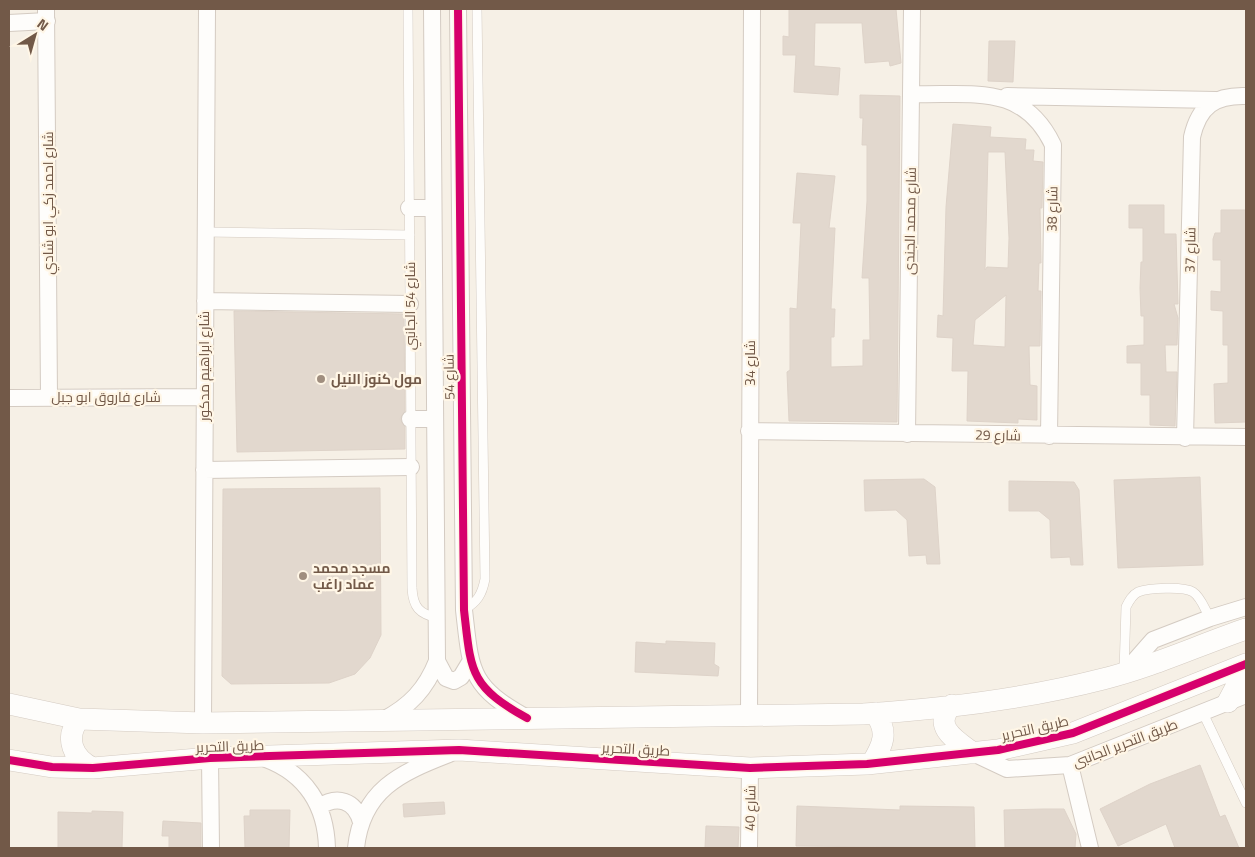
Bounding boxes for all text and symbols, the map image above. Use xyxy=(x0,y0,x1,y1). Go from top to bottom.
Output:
north arrow xyxy=(10,10,60,60)
text: N xyxy=(33,13,53,36)
street label: شارع احمد زكي ابو شادي xyxy=(37,131,60,275)
street label: شارع محمد الجندى xyxy=(898,167,921,275)
street label: شارع 38 xyxy=(1041,186,1062,232)
street label: شارع 37 xyxy=(1179,227,1200,273)
street label: شارع 54 الجانبي xyxy=(399,262,422,350)
street label: شارع ابراهيم مدكور xyxy=(193,311,214,422)
street label: شارع 34 xyxy=(739,340,760,386)
street label: شارع 54 xyxy=(438,354,459,400)
place label: مول كنوز النيل xyxy=(331,368,422,389)
marker: مول كنوز النيل xyxy=(315,373,327,385)
street label: شارع فاروق ابو جبل xyxy=(51,386,161,407)
street label: شارع 29 xyxy=(975,424,1021,445)
place label: مسجد محمد عماد راغب xyxy=(313,557,390,594)
marker: مسجد محمد عماد راغب xyxy=(297,570,309,582)
street label: طريق التحرير xyxy=(998,710,1071,746)
street label: طريق التحرير الجانبى xyxy=(1069,713,1180,772)
street label: طريق التحرير xyxy=(194,734,265,757)
street label: طريق التحرير xyxy=(600,736,671,761)
street label: شارع 40 xyxy=(739,785,760,831)

